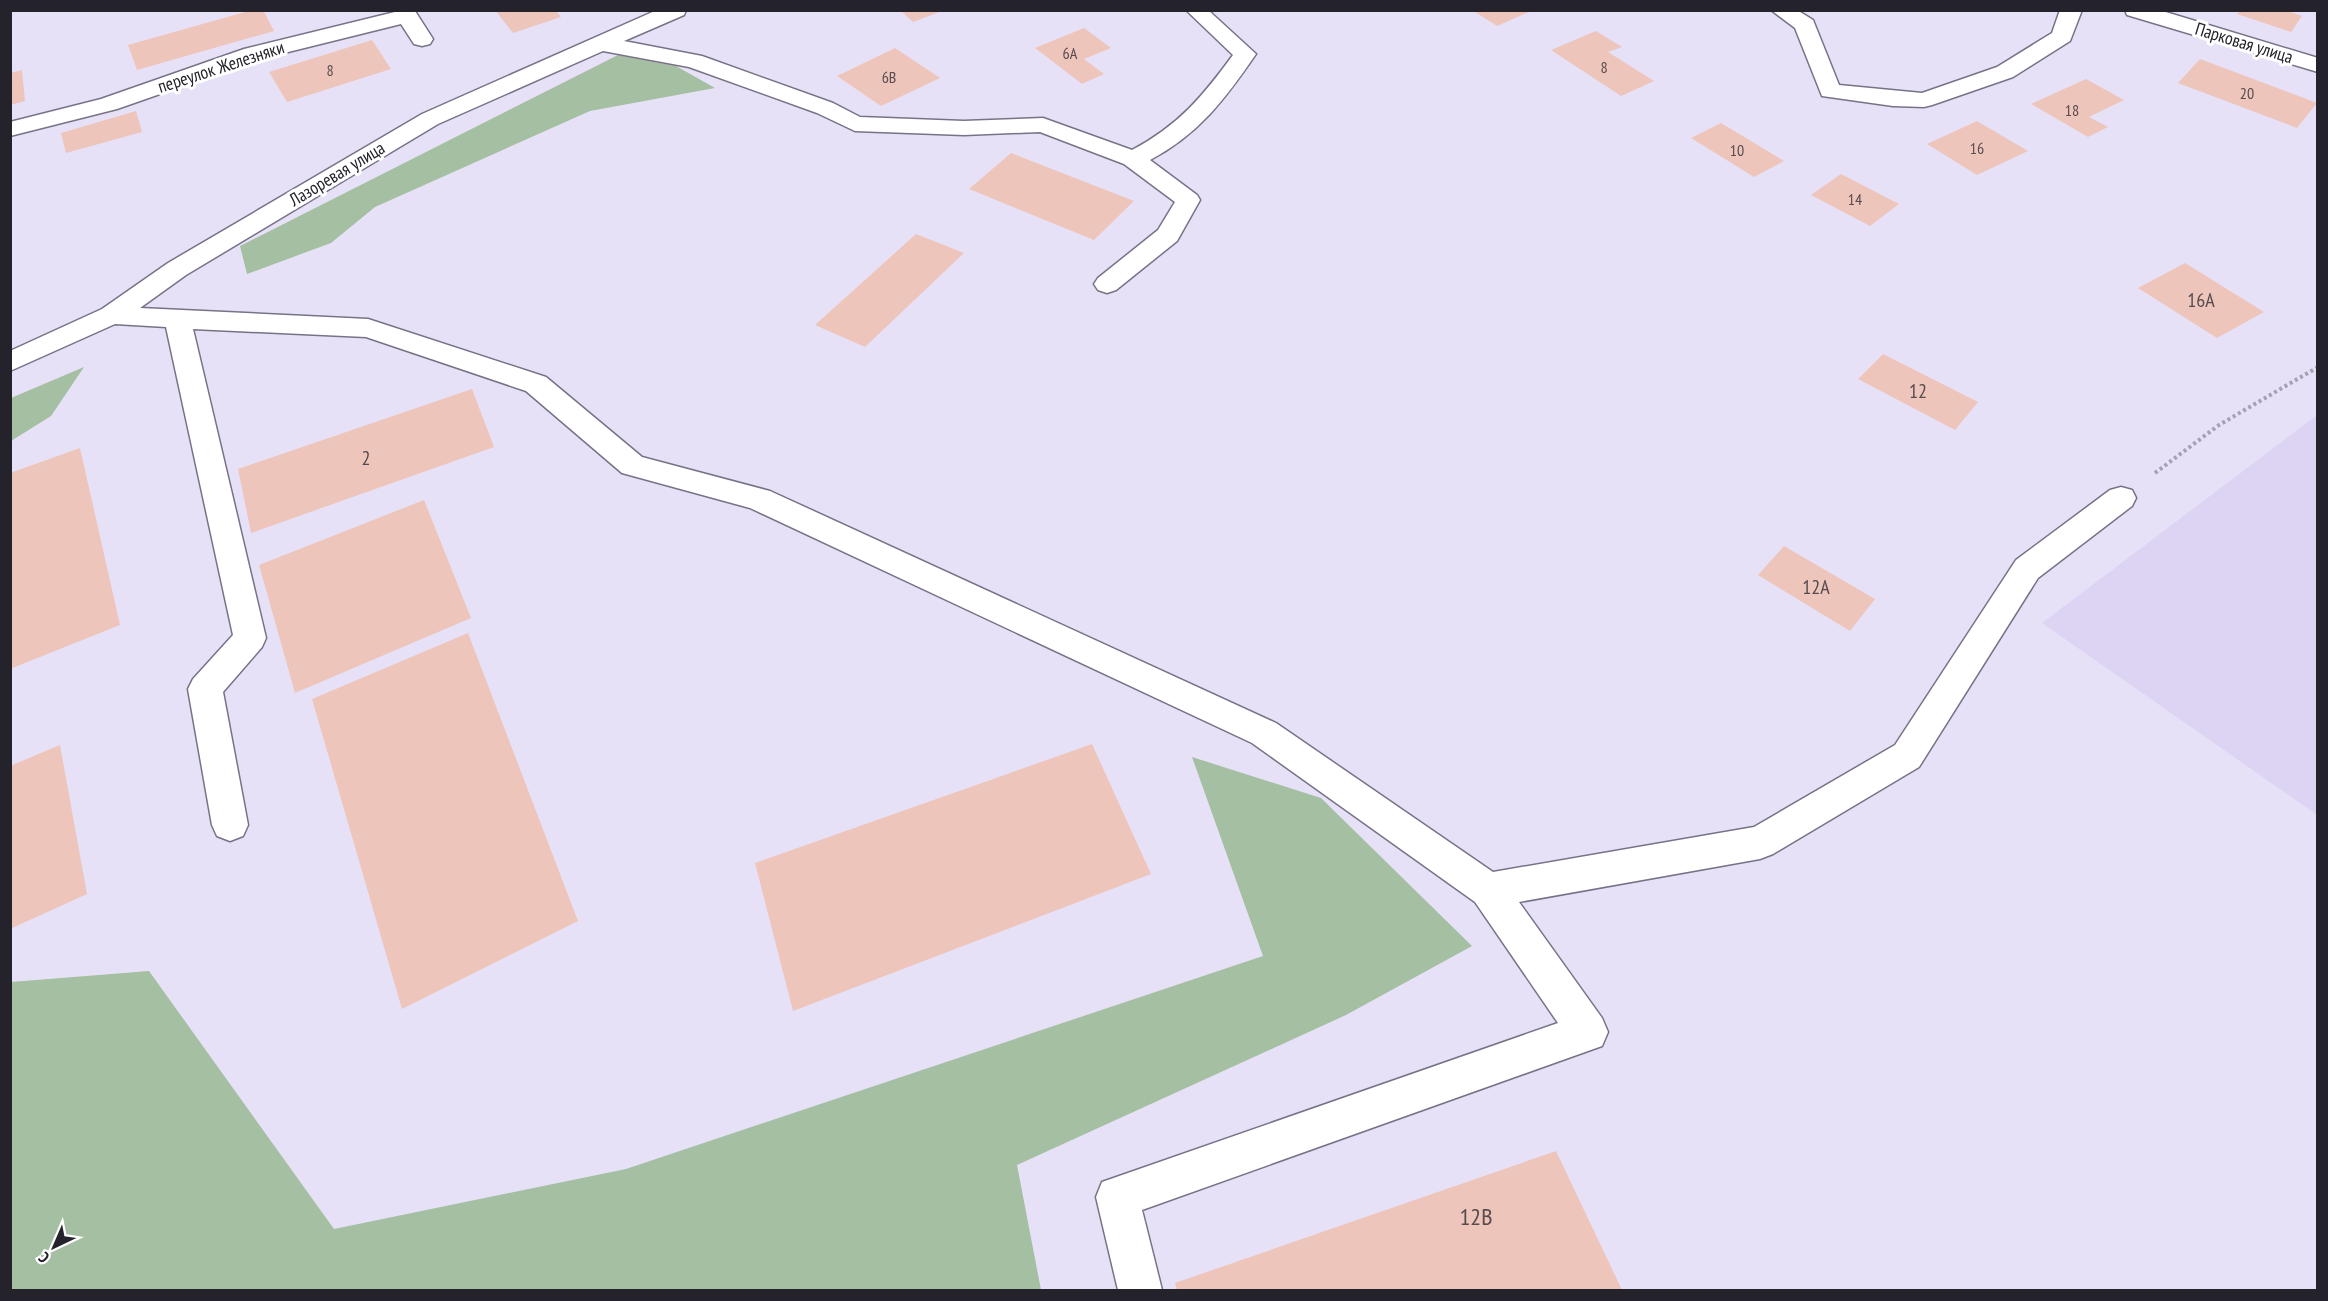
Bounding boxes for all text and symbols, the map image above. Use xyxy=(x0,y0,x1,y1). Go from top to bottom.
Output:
street label: Парковая улица xyxy=(2192,17,2296,68)
street label: переулок Железняки xyxy=(155,35,287,98)
house number: 6А xyxy=(1063,43,1078,63)
house number: 8 xyxy=(1600,57,1608,77)
house number: 8 xyxy=(326,60,334,80)
house number: 6В xyxy=(882,67,896,87)
house number: 20 xyxy=(2240,83,2254,103)
house number: 18 xyxy=(2065,100,2079,120)
street label: Лазоревая улица xyxy=(284,136,389,212)
house number: 16 xyxy=(1970,138,1984,158)
house number: 10 xyxy=(1730,140,1744,160)
house number: 14 xyxy=(1848,189,1862,209)
house number: 16А xyxy=(2187,287,2215,313)
house number: 12 xyxy=(1909,378,1927,404)
house number: 2 xyxy=(362,445,371,471)
house number: 12А xyxy=(1802,574,1830,600)
house number: 12В xyxy=(1460,1201,1492,1232)
north arrow xyxy=(24,1217,84,1277)
text: С xyxy=(34,1248,53,1268)

